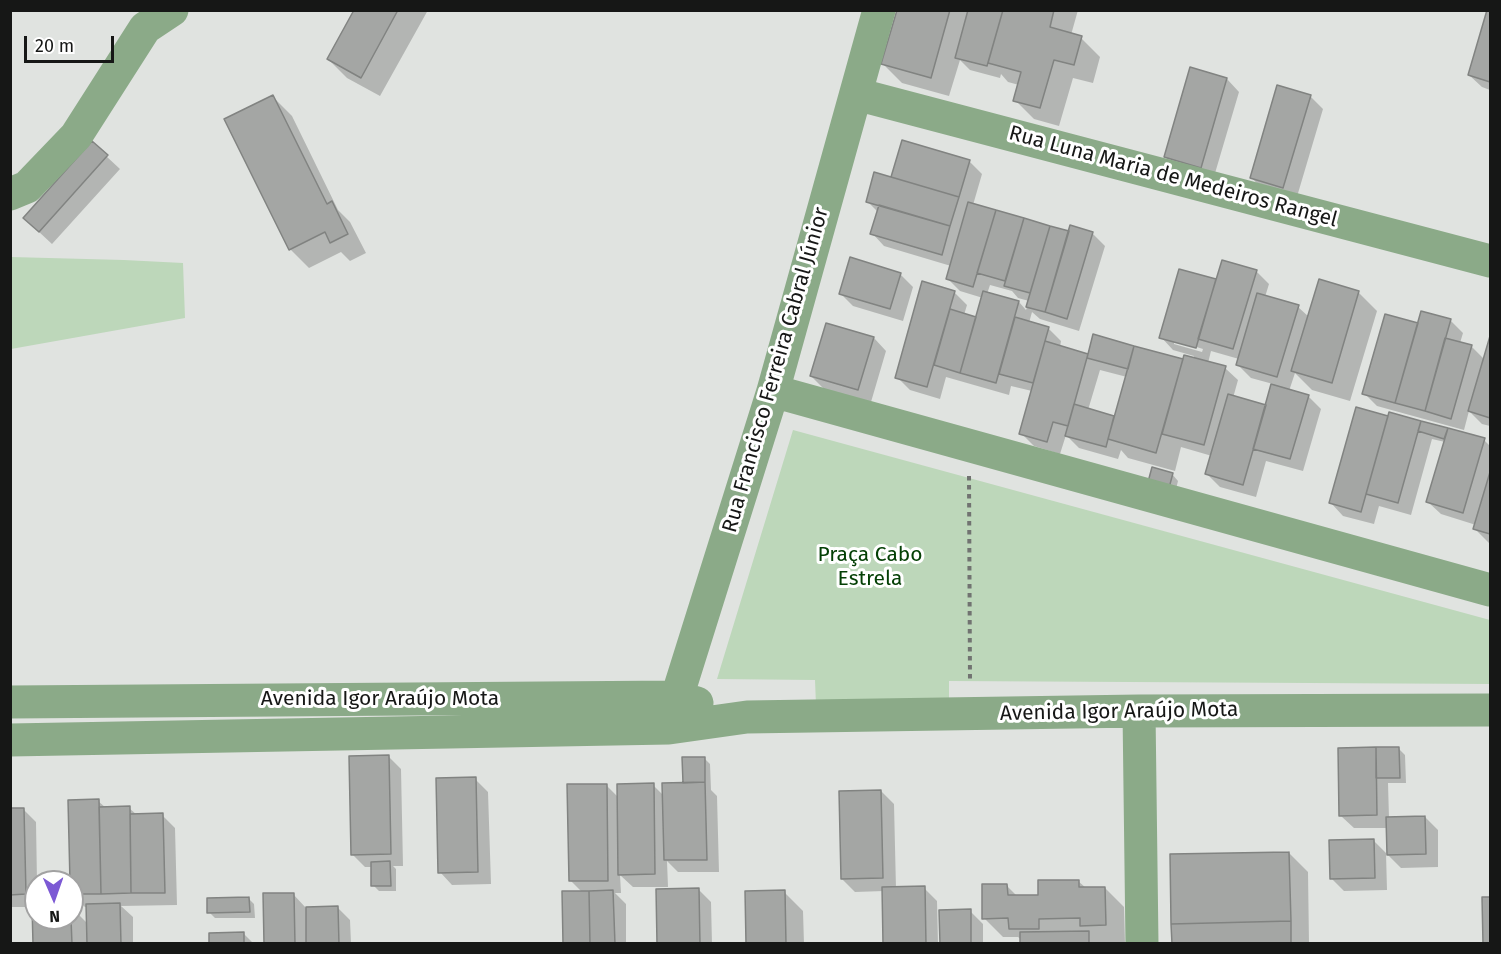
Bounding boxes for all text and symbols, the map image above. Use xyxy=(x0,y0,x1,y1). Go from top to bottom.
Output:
scale bar xyxy=(27,24,117,62)
text: 20 m xyxy=(35,35,74,57)
street label: Rua Luna Maria de Medeiros Rangel xyxy=(1006,121,1340,233)
street label: Rua Francisco Ferreira Cabral Júnior xyxy=(717,205,835,535)
park label: Praça Cabo Estrela xyxy=(817,542,923,592)
street label: Avenida Igor Araújo Mota xyxy=(261,686,499,712)
street label: Avenida Igor Araújo Mota xyxy=(1000,697,1238,727)
north arrow xyxy=(24,870,84,930)
text: N xyxy=(49,907,60,926)

